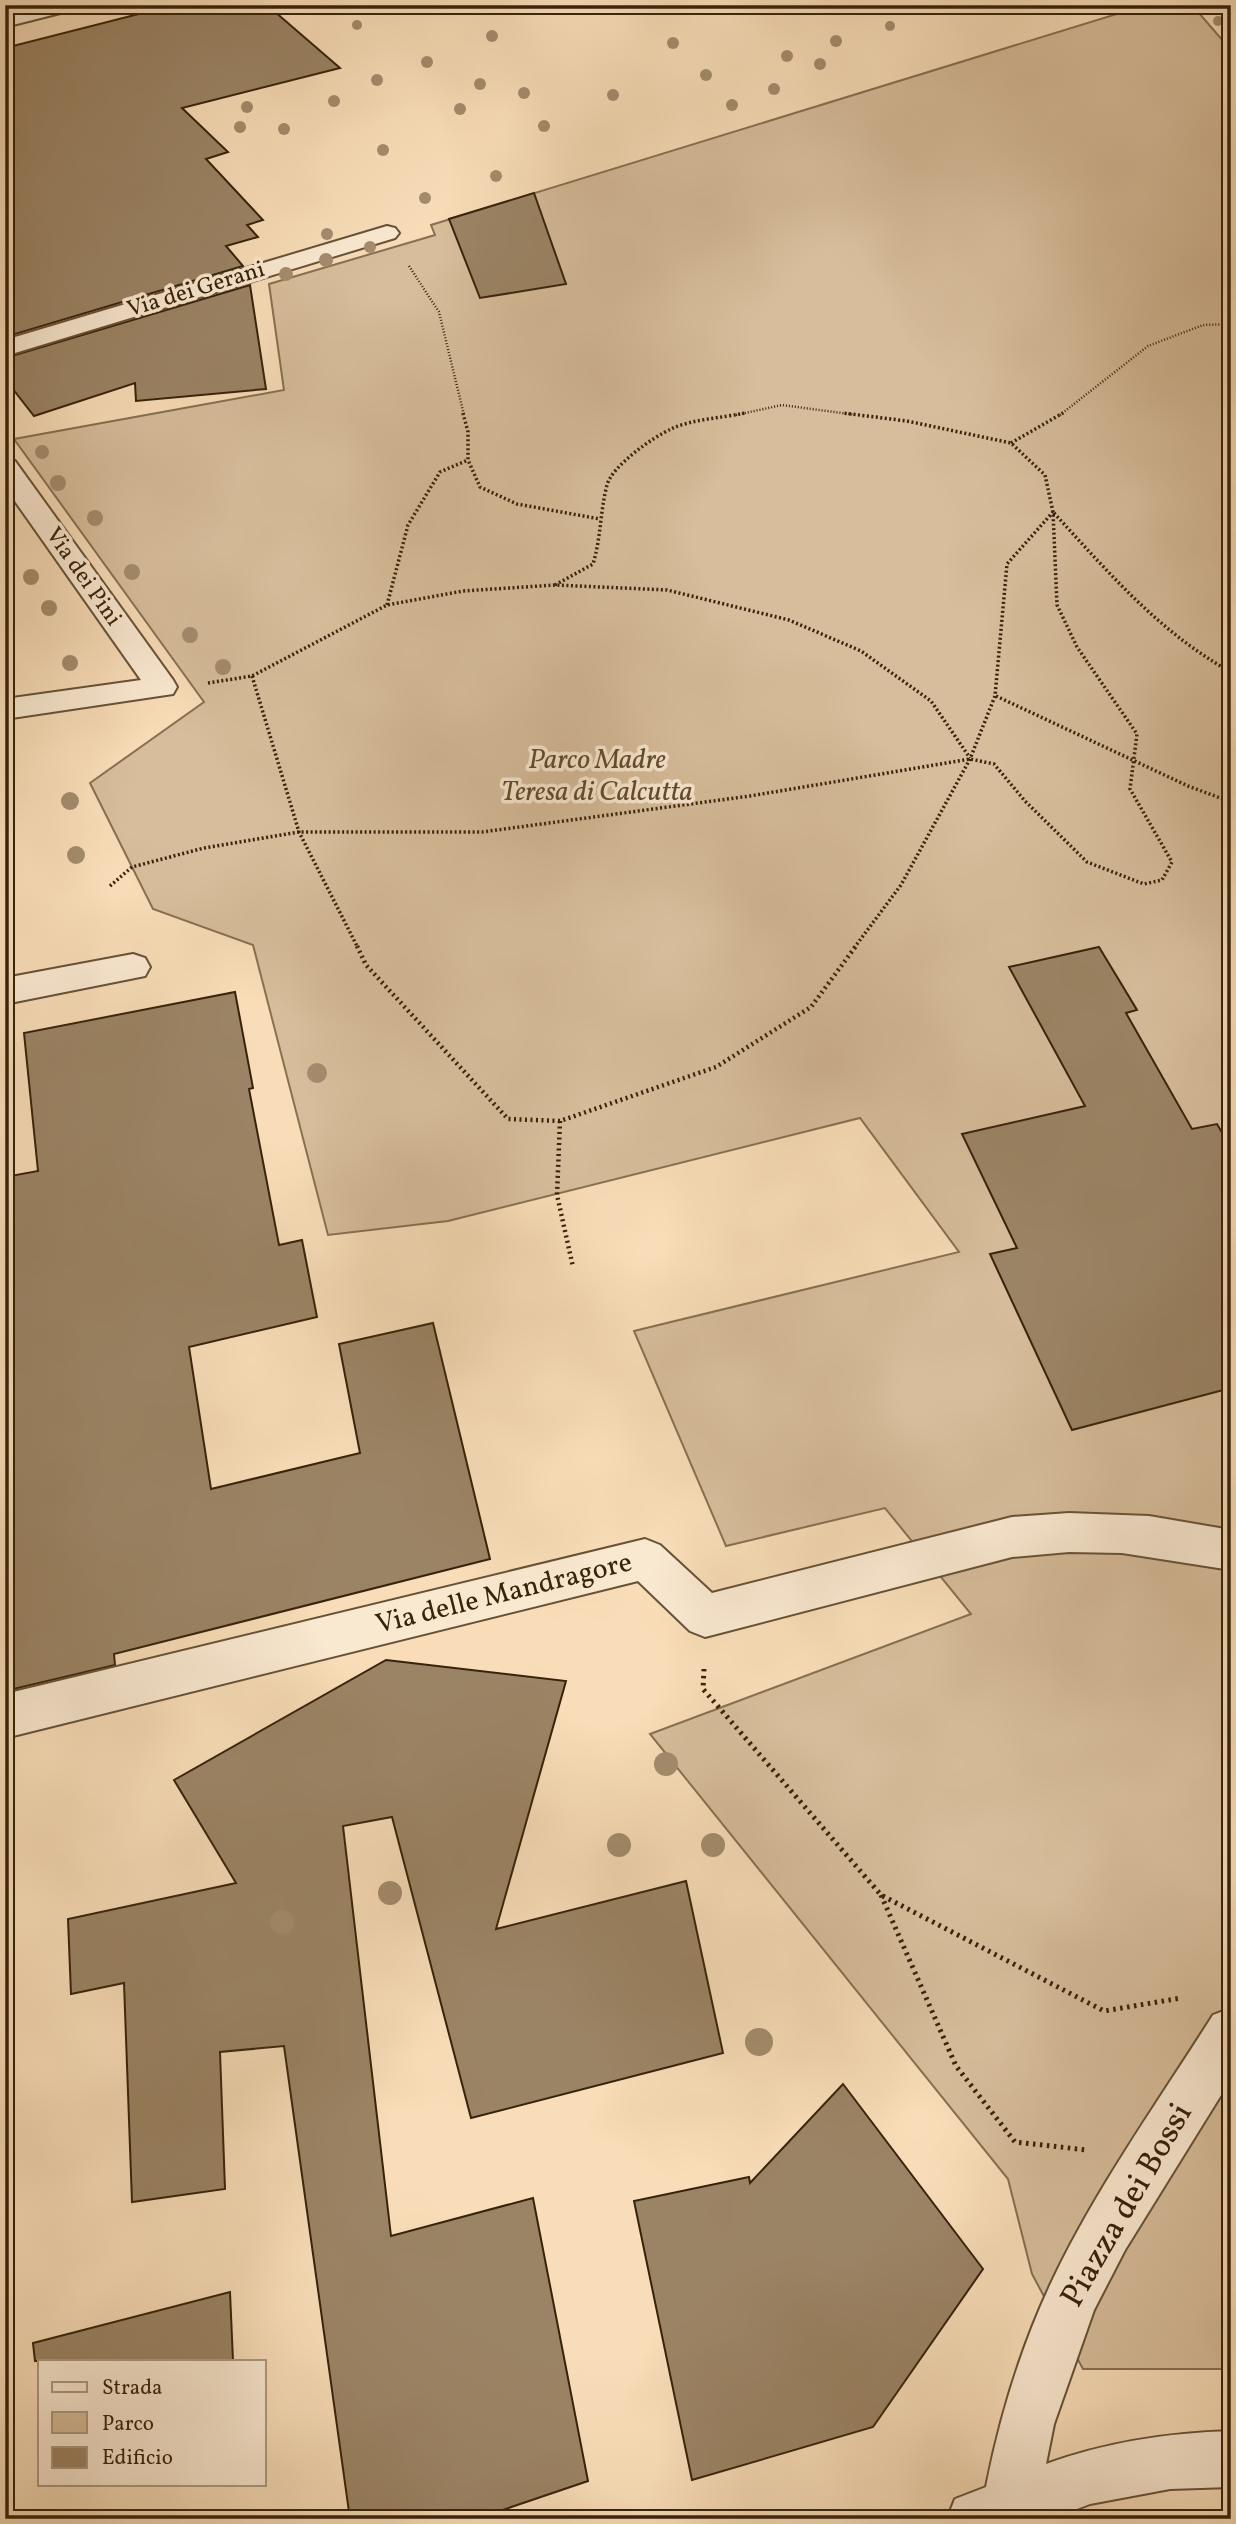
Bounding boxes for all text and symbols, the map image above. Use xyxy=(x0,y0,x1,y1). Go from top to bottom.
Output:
street label: Via dei Gerani xyxy=(123,254,269,326)
street label: Via dei Pini xyxy=(37,521,129,633)
park label: Parco Madre Teresa di Calcutta xyxy=(501,741,693,812)
street label: Via delle Mandragore xyxy=(372,1543,636,1645)
street label: Piazza dei Bossi xyxy=(1051,2095,1205,2317)
legend xyxy=(38,2360,266,2486)
text: Strada xyxy=(102,2374,163,2403)
text: Parco xyxy=(102,2410,154,2439)
text: Edificio xyxy=(102,2444,173,2473)

